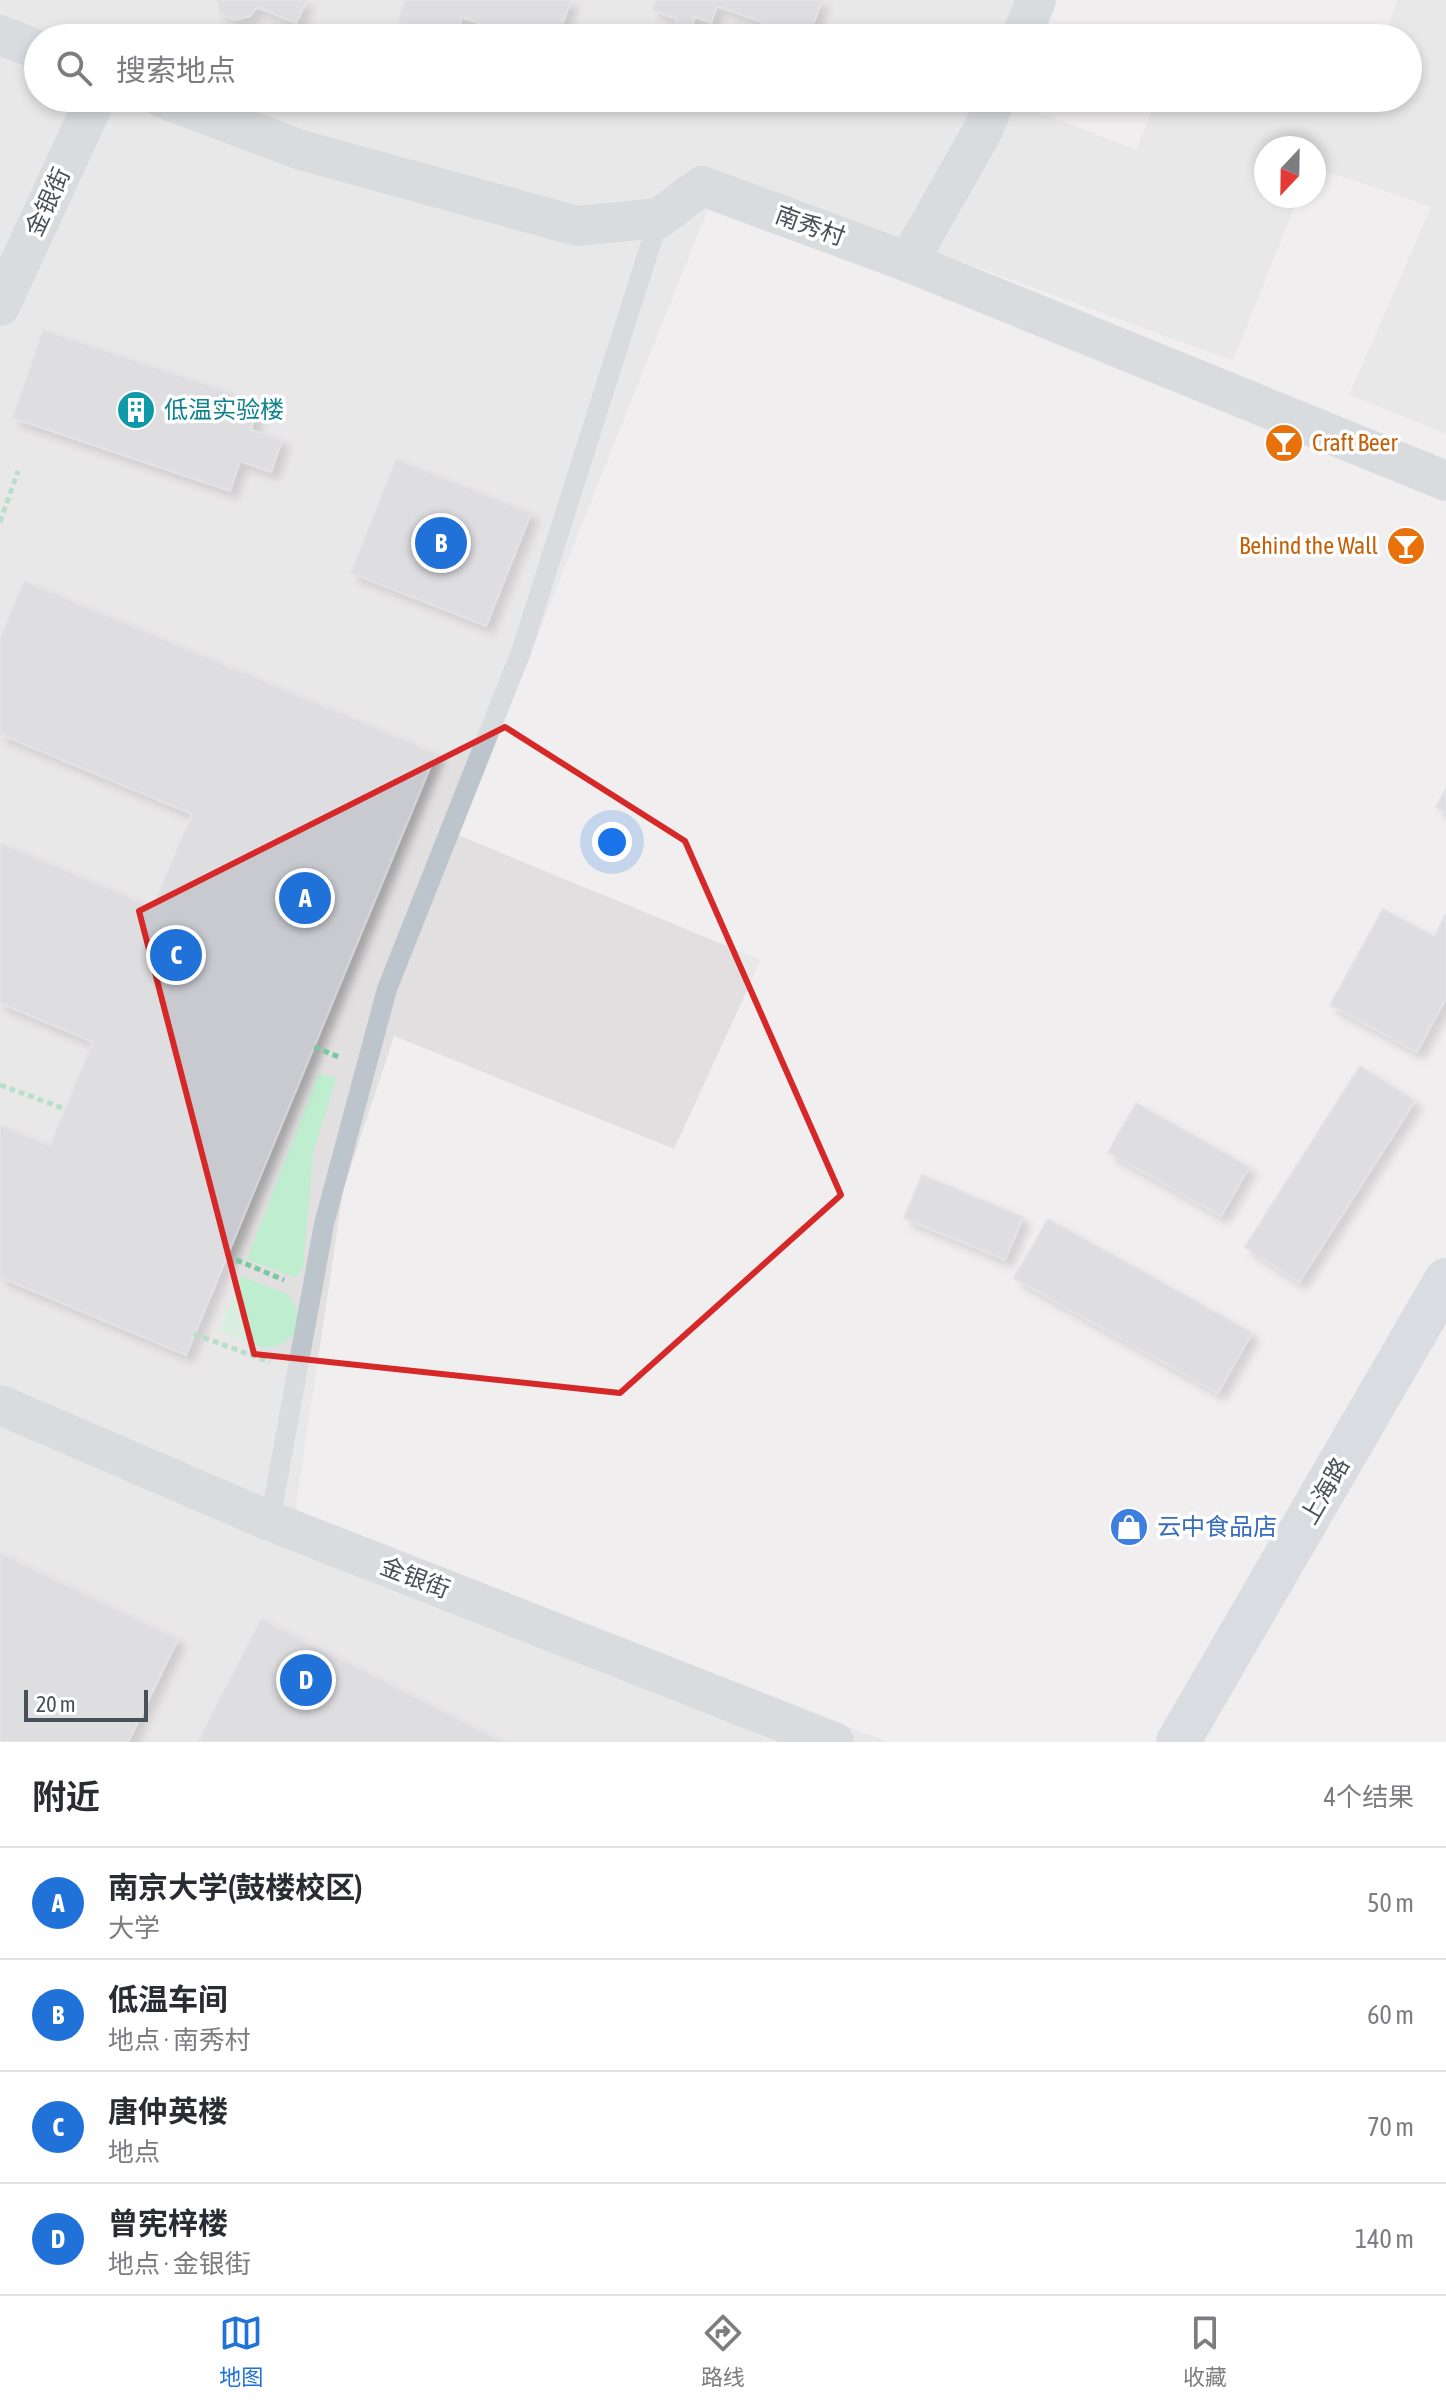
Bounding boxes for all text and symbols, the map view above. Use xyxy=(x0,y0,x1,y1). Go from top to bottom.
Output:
search box xyxy=(24,24,1422,112)
icon: search xyxy=(52,46,96,90)
text: 搜索地点 xyxy=(116,53,236,87)
north arrow xyxy=(1254,136,1326,208)
street label: 金银街 xyxy=(20,163,75,240)
street label: 南秀村 xyxy=(772,201,849,251)
building icon: 低温实验楼 xyxy=(115,389,157,431)
place label: 低温实验楼 xyxy=(164,396,284,423)
bar icon: Craft Beer xyxy=(1263,422,1305,464)
place label: Craft Beer xyxy=(1312,429,1398,456)
pin: B xyxy=(415,513,467,573)
bar icon: Behind the Wall xyxy=(1385,525,1427,567)
place label: Behind the Wall xyxy=(1239,532,1379,559)
your location xyxy=(592,822,632,862)
pin: A xyxy=(279,868,331,928)
pin: C xyxy=(150,925,202,985)
street label: 上海路 xyxy=(1295,1453,1354,1529)
shop icon: 云中食品店 xyxy=(1108,1506,1150,1548)
place label: 云中食品店 xyxy=(1157,1513,1277,1540)
street label: 金银街 xyxy=(377,1552,454,1603)
pin: D xyxy=(280,1650,332,1710)
scale bar xyxy=(24,1686,148,1722)
text: 20 m xyxy=(36,1691,76,1717)
text: 附近 xyxy=(32,1777,100,1816)
text: 4个结果 xyxy=(1324,1782,1414,1812)
text: 南京大学(鼓楼校区) xyxy=(108,1870,362,1904)
text: A xyxy=(52,1888,64,1918)
text: 50 m xyxy=(1367,1888,1414,1918)
text: 大学 xyxy=(108,1913,160,1943)
text: 低温车间 xyxy=(108,1982,228,2016)
text: B xyxy=(52,2000,64,2030)
text: 60 m xyxy=(1367,2000,1414,2030)
text: 地点 · 南秀村 xyxy=(108,2025,251,2055)
text: 唐仲英楼 xyxy=(108,2094,228,2128)
text: C xyxy=(52,2112,64,2142)
text: 70 m xyxy=(1367,2112,1414,2142)
text: 地点 xyxy=(108,2137,160,2167)
text: 曾宪梓楼 xyxy=(108,2206,228,2240)
text: D xyxy=(51,2224,65,2254)
text: 140 m xyxy=(1355,2224,1414,2254)
text: 地点 · 金银街 xyxy=(108,2249,251,2279)
tab: 地图 xyxy=(219,2311,263,2391)
tab: 路线 xyxy=(701,2311,745,2391)
tab: 收藏 xyxy=(1183,2311,1227,2391)

